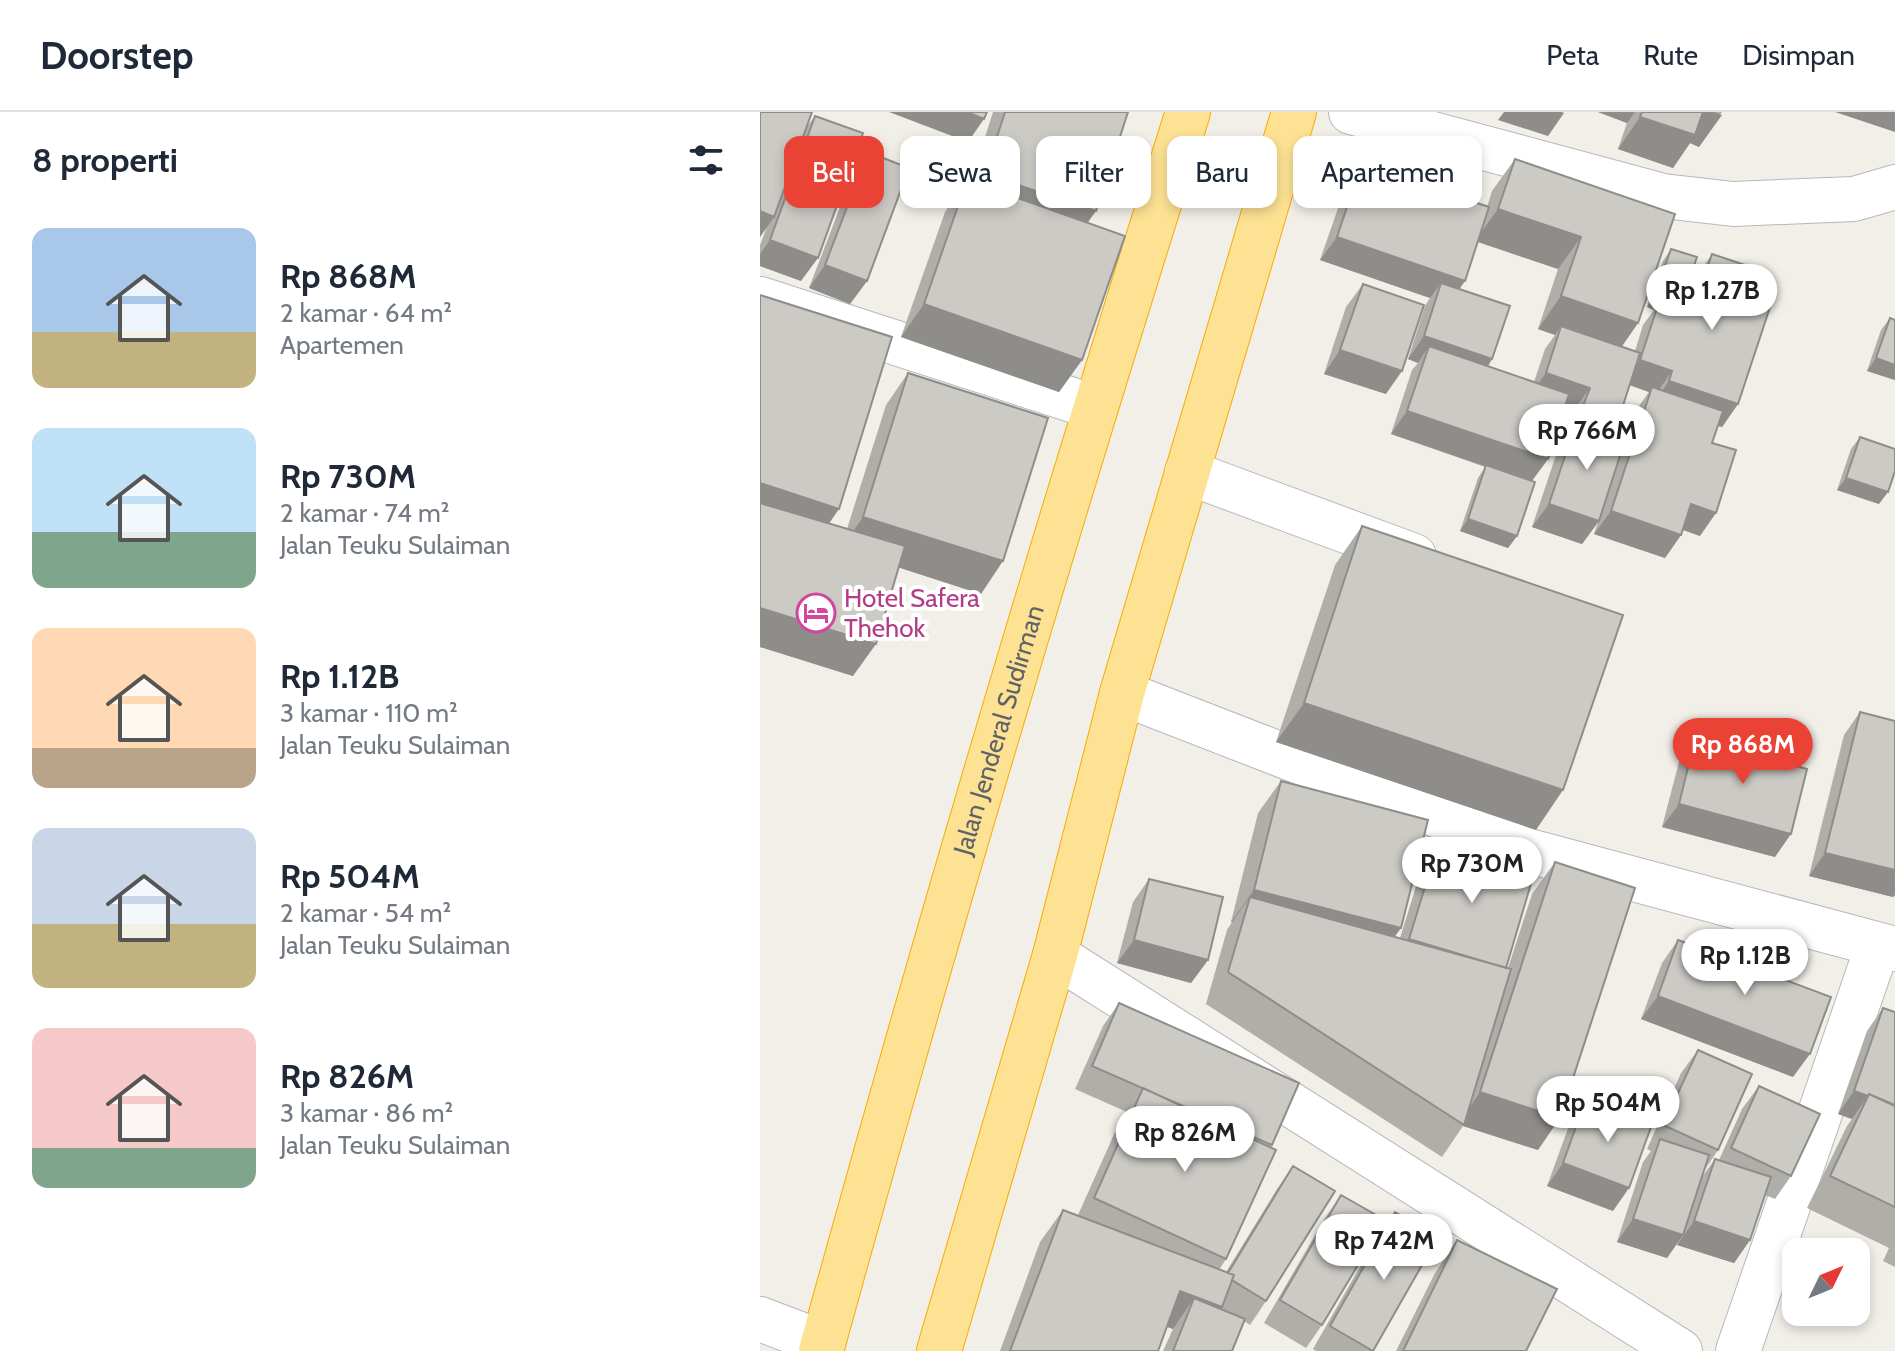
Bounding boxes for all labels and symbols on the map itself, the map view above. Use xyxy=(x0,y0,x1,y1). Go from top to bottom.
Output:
pin: Rp 1.27B xyxy=(1629,264,1795,332)
pin: Rp 766M xyxy=(1513,404,1661,472)
place label: Hotel Safera Thehok xyxy=(844,582,980,644)
hotel icon: Hotel Safera Thehok xyxy=(795,592,837,634)
street label: Jalan Jenderal Sudirman xyxy=(946,601,1051,860)
pin: Rp 868M xyxy=(1669,718,1817,786)
pin: Rp 730M xyxy=(1398,837,1546,905)
pin: Rp 1.12B xyxy=(1662,929,1828,997)
pin: Rp 504M xyxy=(1534,1076,1682,1144)
pin: Rp 826M xyxy=(1111,1106,1259,1174)
pin: Rp 742M xyxy=(1310,1214,1458,1282)
north arrow xyxy=(1782,1238,1870,1326)

